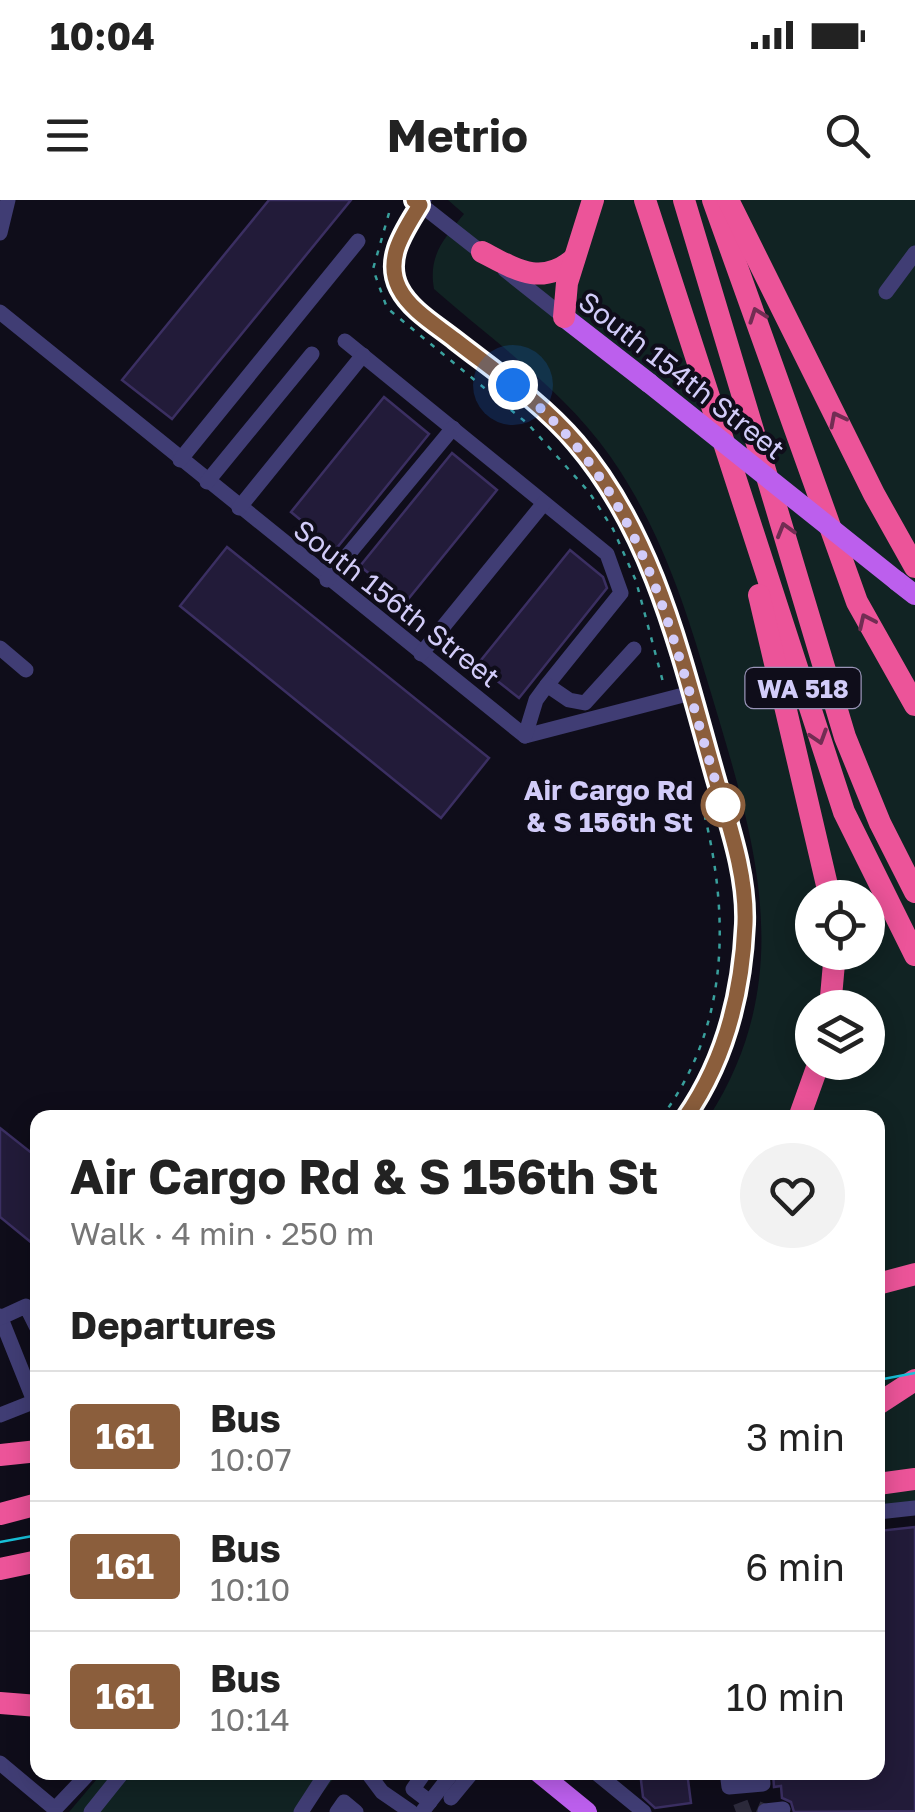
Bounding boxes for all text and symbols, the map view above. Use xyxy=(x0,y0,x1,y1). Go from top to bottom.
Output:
text: 10:04 xyxy=(50,13,155,58)
icon: menu xyxy=(40,108,95,163)
text: Metrio xyxy=(387,108,528,162)
icon: search xyxy=(820,108,875,163)
street label: South 154th Street xyxy=(572,284,792,466)
one-way arrow xyxy=(748,307,769,324)
your location xyxy=(488,360,538,410)
one-way arrow xyxy=(830,412,849,430)
street label: South 156th Street xyxy=(287,512,507,694)
one-way arrow xyxy=(776,522,797,539)
one-way arrow xyxy=(858,613,878,631)
road number: WA 518 xyxy=(746,668,860,708)
one-way arrow xyxy=(808,728,828,745)
place label: Air Cargo Rd & S 156th St xyxy=(524,773,693,838)
marker: Air Cargo Rd & S 156th St xyxy=(702,784,744,826)
map controls xyxy=(795,880,885,1080)
button: locate xyxy=(795,880,885,970)
button: layers xyxy=(795,990,885,1080)
button: heart xyxy=(740,1143,845,1248)
text: Air Cargo Rd & S 156th St xyxy=(70,1147,658,1205)
text: Walk · 4 min · 250 m xyxy=(70,1214,374,1252)
text: Departures xyxy=(70,1302,276,1347)
text: Bus xyxy=(210,1395,281,1440)
text: 3 min xyxy=(746,1414,845,1459)
text: 161 xyxy=(96,1415,154,1457)
text: 10:07 xyxy=(210,1440,292,1478)
text: Bus xyxy=(210,1525,281,1570)
text: 6 min xyxy=(745,1544,845,1589)
text: 161 xyxy=(96,1545,154,1587)
text: 10:10 xyxy=(210,1570,290,1608)
text: Bus xyxy=(210,1655,281,1700)
text: 10 min xyxy=(726,1674,845,1719)
text: 161 xyxy=(96,1675,154,1717)
text: 10:14 xyxy=(210,1700,290,1738)

